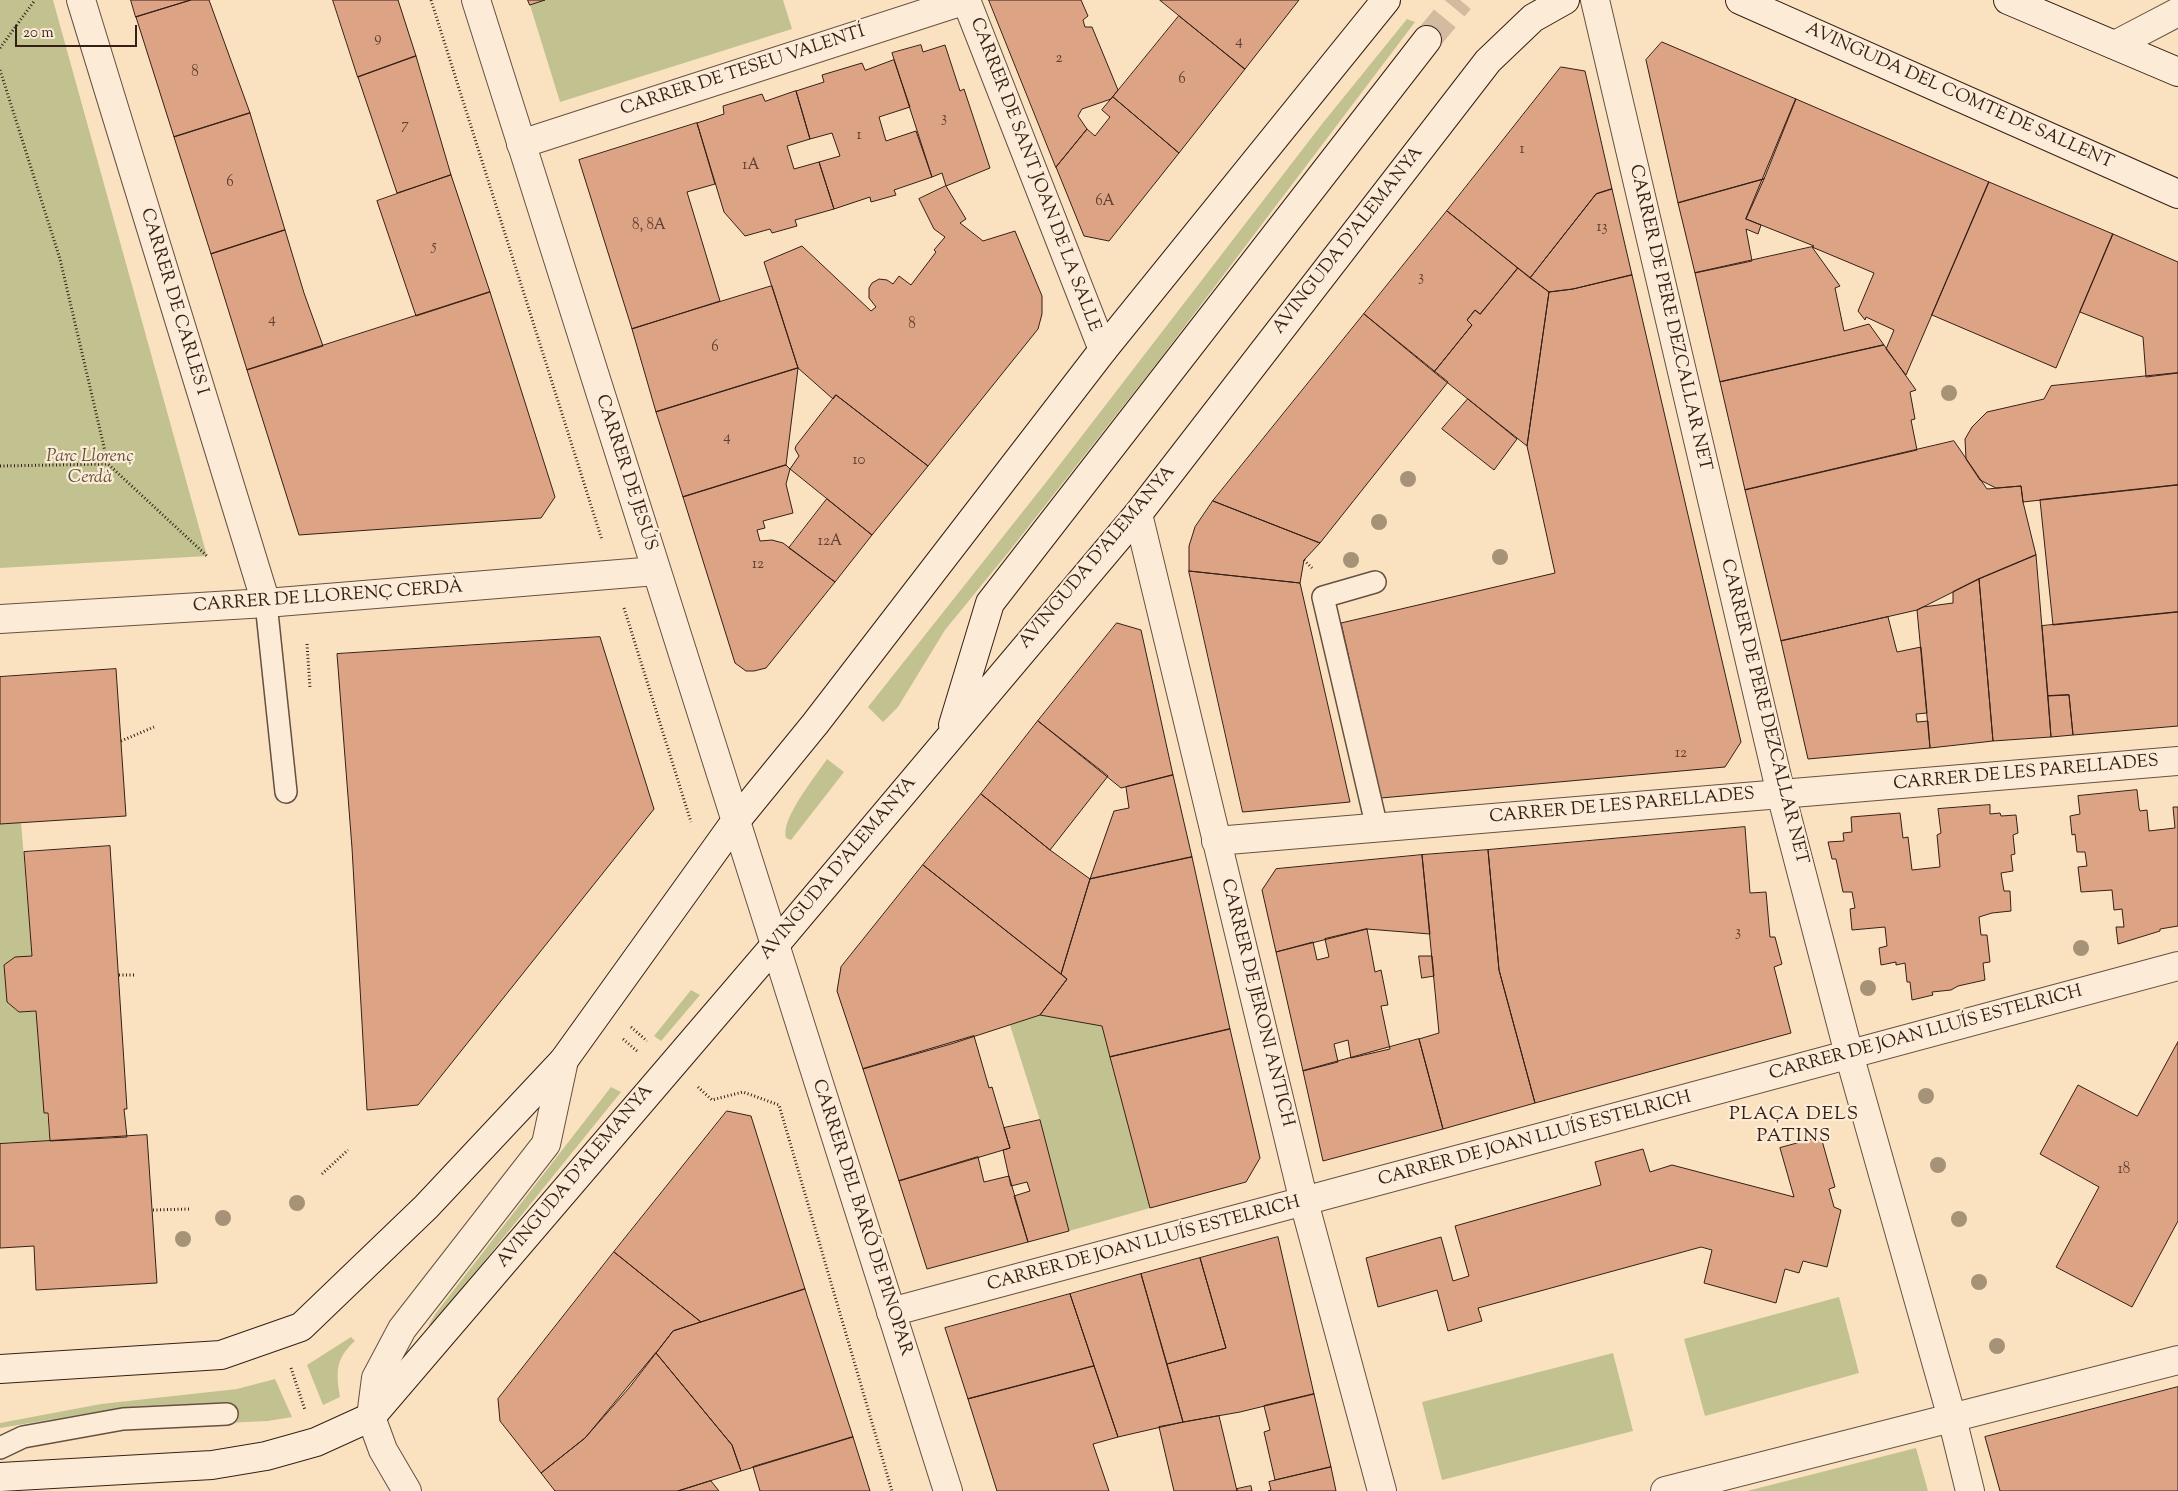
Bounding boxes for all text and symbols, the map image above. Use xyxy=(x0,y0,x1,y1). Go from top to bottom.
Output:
scale bar xyxy=(18,15,140,47)
street label: CARRER DE SANT JOAN DE LA SALLE xyxy=(964,15,1104,335)
street label: AVINGUDA DEL COMTE DE SALLENT xyxy=(1802,19,2116,175)
street label: CARRER DE TESEU VALENTÍ xyxy=(618,22,868,122)
text: 20 m xyxy=(23,23,54,44)
house number: 9 xyxy=(374,30,382,48)
house number: 4 xyxy=(1235,33,1243,51)
house number: 2 xyxy=(1055,50,1063,68)
house number: 8 xyxy=(191,64,199,82)
house number: 6 xyxy=(1178,71,1186,89)
house number: 3 xyxy=(941,110,947,128)
house number: 7 xyxy=(401,117,409,135)
house number: 1 xyxy=(856,127,862,145)
house number: 1 xyxy=(1519,141,1525,159)
street label: AVINGUDA D'ALEMANYA xyxy=(1269,143,1429,339)
house number: 1A xyxy=(742,157,760,175)
street label: CARRER DE PERE DEZCALLAR NET xyxy=(1623,163,1715,473)
house number: 6 xyxy=(226,174,234,192)
house number: 6A xyxy=(1095,193,1115,211)
street label: CARRER DE CARLES I xyxy=(134,206,212,398)
house number: 8, 8A xyxy=(632,217,666,235)
house number: 13 xyxy=(1596,219,1608,237)
house number: 5 xyxy=(431,238,437,256)
house number: 3 xyxy=(1418,269,1424,287)
house number: 4 xyxy=(268,311,276,329)
house number: 8 xyxy=(908,316,916,334)
house number: 6 xyxy=(711,339,719,357)
street label: CARRER DE JESÚS xyxy=(590,392,660,554)
house number: 4 xyxy=(723,429,731,447)
park label: Parc Llorenç Cerdà xyxy=(46,447,134,489)
house number: 10 xyxy=(853,452,865,470)
street label: AVINGUDA D'ALEMANYA xyxy=(1015,462,1181,654)
house number: 12A xyxy=(818,533,842,551)
house number: 12 xyxy=(752,556,764,574)
street label: CARRER DE PERE DEZCALLAR NET xyxy=(1715,557,1811,867)
street label: CARRER DE LLORENÇ CERDÀ xyxy=(192,578,464,618)
house number: 12 xyxy=(1675,745,1687,763)
street label: CARRER DE LES PARELLADES xyxy=(1892,752,2160,796)
street label: AVINGUDA D'ALEMANYA xyxy=(756,773,922,965)
street label: CARRER DE LES PARELLADES xyxy=(1488,785,1756,829)
street label: CARRER DE JERONI ANTICH xyxy=(1215,877,1297,1129)
house number: 3 xyxy=(1735,924,1741,942)
street label: CARRER DE JOAN LLUÍS ESTELRICH xyxy=(1767,982,2085,1086)
street label: CARRER DEL BARÓ DE PINOPAR xyxy=(806,1077,916,1359)
street label: AVINGUDA D'ALEMANYA xyxy=(493,1081,659,1273)
street label: CARRER DE JOAN LLUÍS ESTELRICH xyxy=(1376,1088,1694,1192)
district label: PLAÇA DELS PATINS xyxy=(1728,1105,1860,1149)
house number: 18 xyxy=(2118,1161,2130,1179)
street label: CARRER DE JOAN LLUÍS ESTELRICH xyxy=(985,1193,1303,1297)

